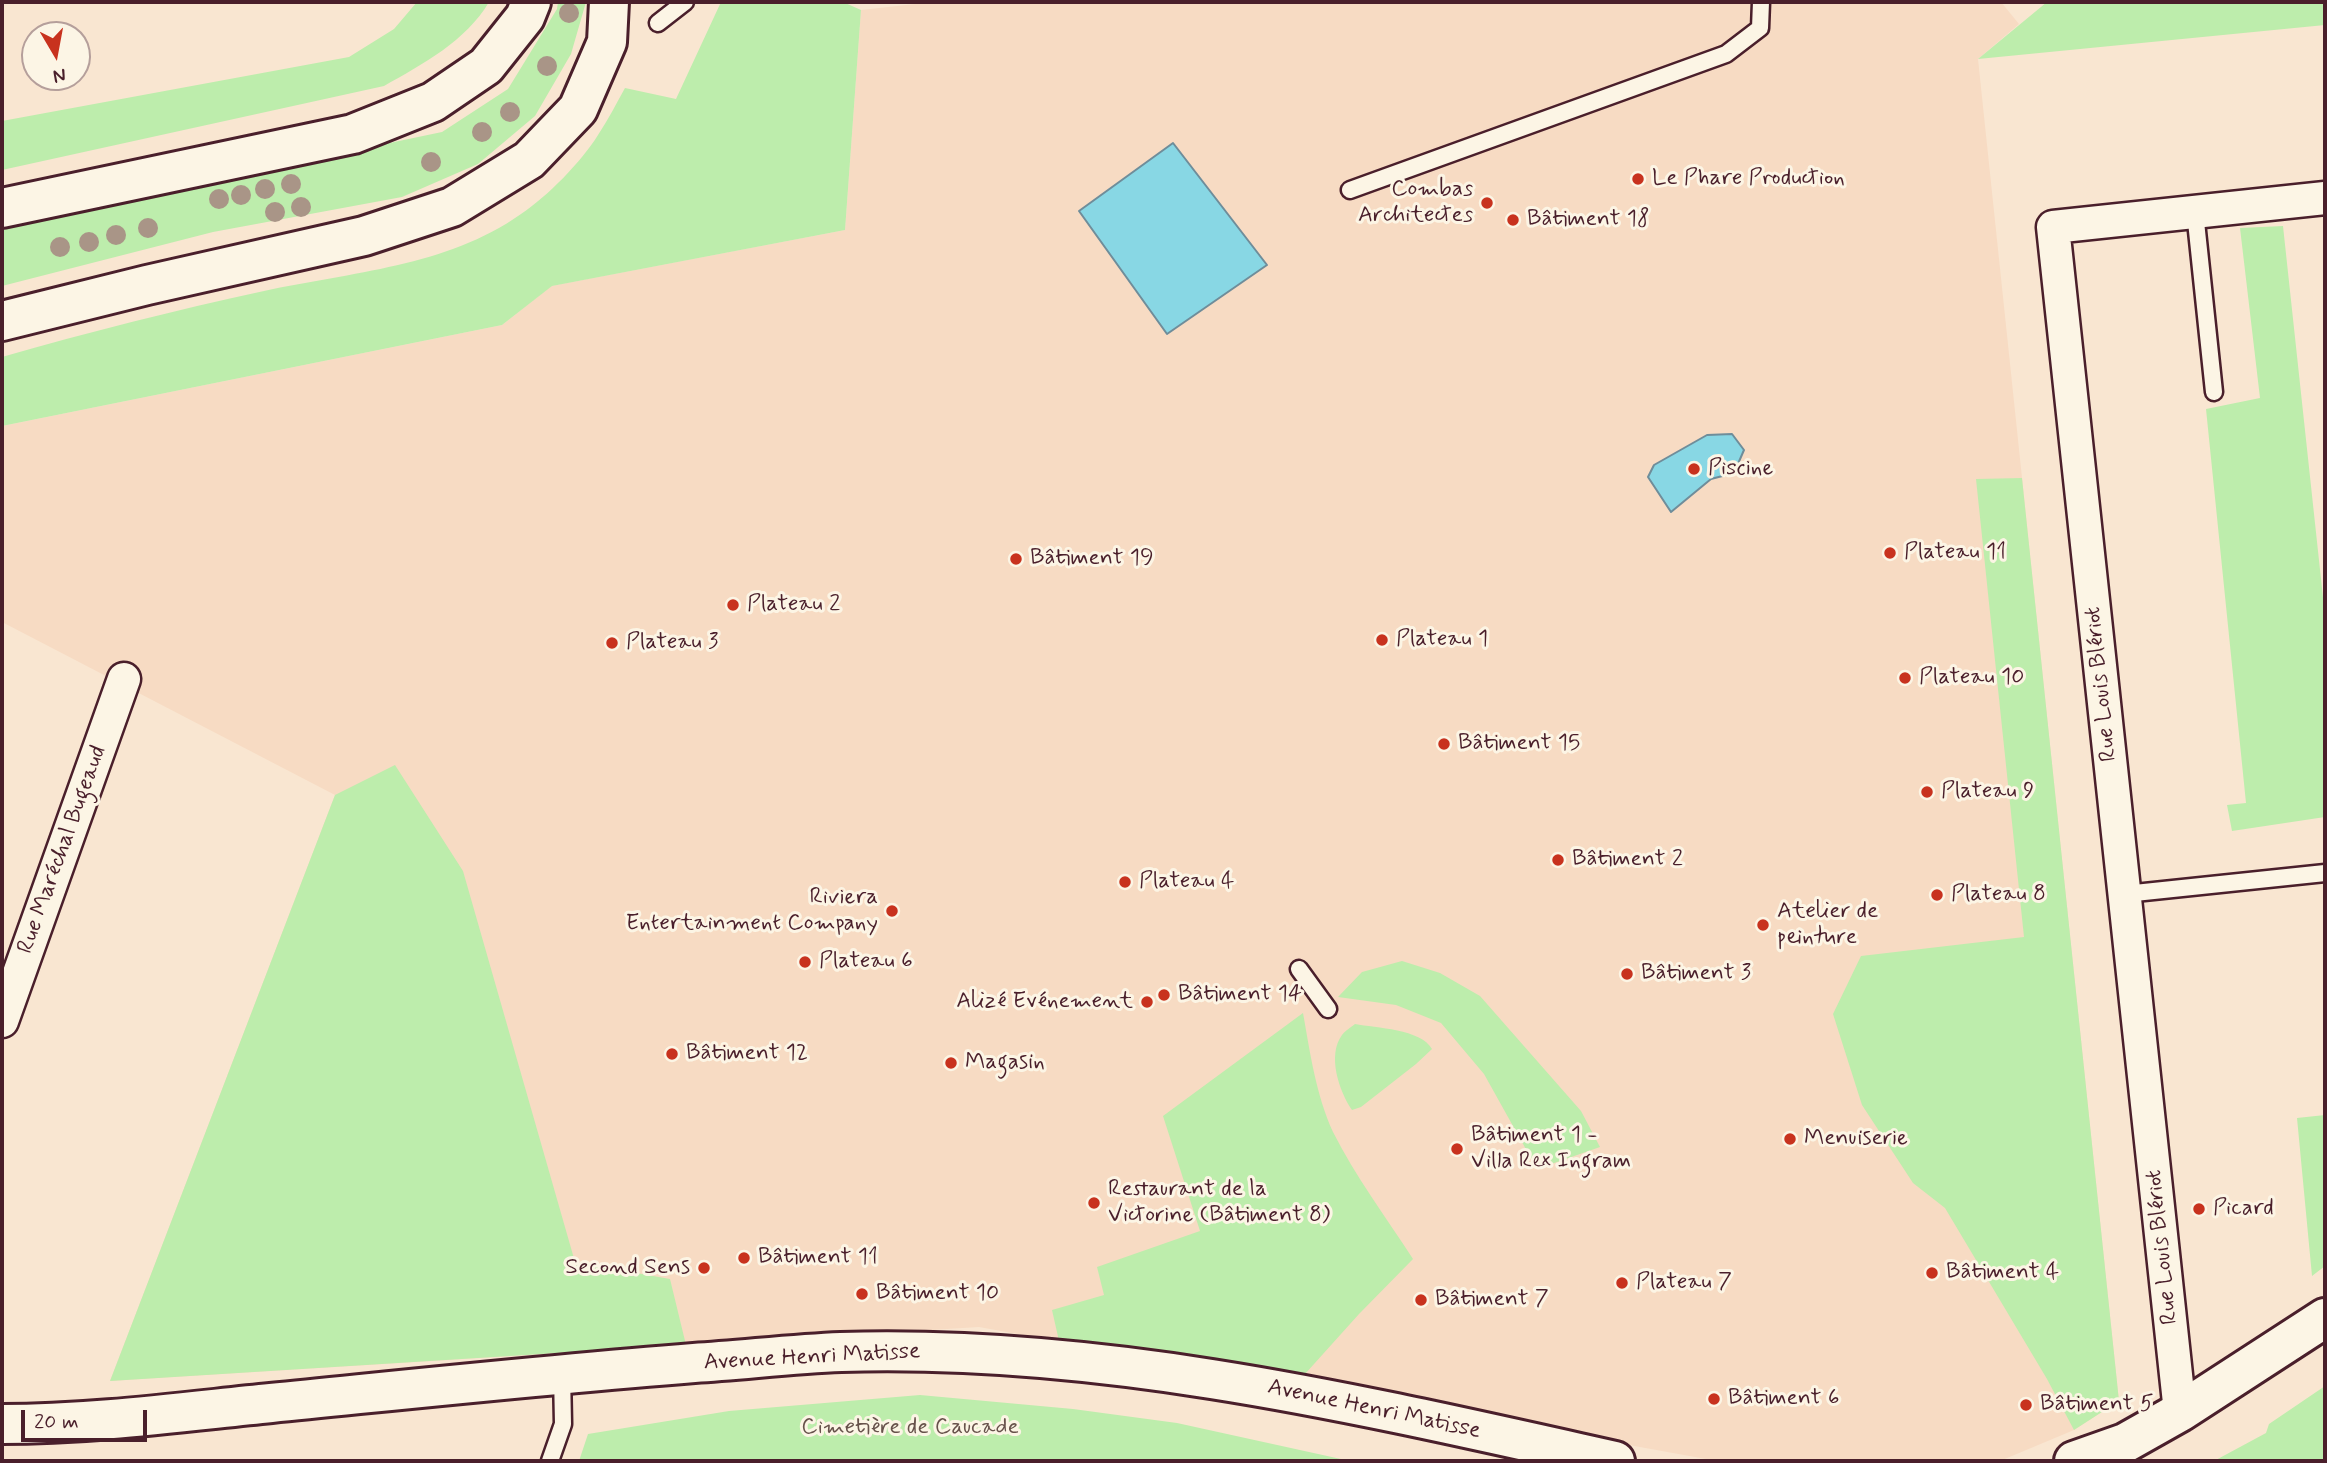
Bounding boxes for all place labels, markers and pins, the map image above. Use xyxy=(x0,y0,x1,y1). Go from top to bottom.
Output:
place label: Le Phare Production xyxy=(1652,165,1845,193)
marker: Le Phare Production xyxy=(1630,171,1646,187)
place label: Combas Architectes xyxy=(1358,176,1473,230)
marker: Combas Architectes xyxy=(1479,195,1495,211)
place label: Bâtiment 18 xyxy=(1527,206,1650,234)
marker: Bâtiment 18 xyxy=(1505,212,1521,228)
place label: Piscine xyxy=(1708,455,1773,483)
marker: Piscine xyxy=(1686,461,1702,477)
place label: Plateau 11 xyxy=(1904,539,2006,567)
place label: Bâtiment 19 xyxy=(1030,545,1154,573)
marker: Plateau 11 xyxy=(1882,545,1898,561)
marker: Bâtiment 19 xyxy=(1008,551,1024,567)
place label: Plateau 2 xyxy=(747,591,840,619)
marker: Plateau 2 xyxy=(725,597,741,613)
place label: Plateau 1 xyxy=(1396,626,1488,654)
place label: Plateau 3 xyxy=(626,629,718,657)
marker: Plateau 1 xyxy=(1374,632,1390,648)
marker: Plateau 3 xyxy=(604,635,620,651)
place label: Plateau 10 xyxy=(1919,664,2024,692)
marker: Plateau 10 xyxy=(1897,670,1913,686)
place label: Bâtiment 15 xyxy=(1458,730,1580,758)
marker: Bâtiment 15 xyxy=(1436,736,1452,752)
place label: Plateau 9 xyxy=(1941,778,2034,806)
marker: Plateau 9 xyxy=(1919,784,1935,800)
place label: Bâtiment 2 xyxy=(1572,846,1683,874)
marker: Bâtiment 2 xyxy=(1550,852,1566,868)
place label: Plateau 4 xyxy=(1139,868,1234,896)
marker: Plateau 4 xyxy=(1117,874,1133,890)
place label: Plateau 8 xyxy=(1951,881,2046,909)
place label: Riviera Entertainment Company xyxy=(626,884,878,938)
marker: Plateau 8 xyxy=(1929,887,1945,903)
place label: Atelier de peinture xyxy=(1777,898,1878,952)
marker: Riviera Entertainment Company xyxy=(884,903,900,919)
marker: Atelier de peinture xyxy=(1755,917,1771,933)
place label: Plateau 6 xyxy=(819,948,913,976)
marker: Plateau 6 xyxy=(797,954,813,970)
place label: Bâtiment 3 xyxy=(1641,960,1751,988)
marker: Bâtiment 3 xyxy=(1619,966,1635,982)
place label: Bâtiment 14 xyxy=(1178,981,1302,1009)
marker: Bâtiment 14 xyxy=(1156,987,1172,1003)
place label: Alizé Evénement xyxy=(956,988,1133,1016)
marker: Alizé Evénement xyxy=(1139,994,1155,1010)
place label: Bâtiment 12 xyxy=(686,1040,808,1068)
marker: Bâtiment 12 xyxy=(664,1046,680,1062)
place label: Magasin xyxy=(965,1049,1045,1077)
marker: Magasin xyxy=(943,1055,959,1071)
place label: Bâtiment 1 - Villa Rex Ingram xyxy=(1471,1122,1631,1176)
place label: Menuiserie xyxy=(1804,1125,1908,1153)
marker: Menuiserie xyxy=(1782,1131,1798,1147)
marker: Bâtiment 1 - Villa Rex Ingram xyxy=(1449,1141,1465,1157)
place label: Restaurant de la Victorine (Bâtiment 8) xyxy=(1108,1176,1330,1230)
marker: Restaurant de la Victorine (Bâtiment 8) xyxy=(1086,1195,1102,1211)
place label: Picard xyxy=(2213,1195,2274,1223)
marker: Picard xyxy=(2191,1201,2207,1217)
place label: Bâtiment 11 xyxy=(758,1244,878,1272)
marker: Bâtiment 11 xyxy=(736,1250,752,1266)
place label: Second Sens xyxy=(565,1254,690,1282)
place label: Bâtiment 4 xyxy=(1946,1259,2059,1287)
marker: Second Sens xyxy=(696,1260,712,1276)
marker: Bâtiment 4 xyxy=(1924,1265,1940,1281)
place label: Plateau 7 xyxy=(1636,1269,1732,1297)
marker: Plateau 7 xyxy=(1614,1275,1630,1291)
place label: Bâtiment 10 xyxy=(876,1280,999,1308)
marker: Bâtiment 10 xyxy=(854,1286,870,1302)
place label: Bâtiment 7 xyxy=(1435,1286,1549,1314)
marker: Bâtiment 7 xyxy=(1413,1292,1429,1308)
place label: Bâtiment 6 xyxy=(1728,1385,1839,1413)
marker: Bâtiment 6 xyxy=(1706,1391,1722,1407)
place label: Bâtiment 5 xyxy=(2040,1391,2153,1419)
marker: Bâtiment 5 xyxy=(2018,1397,2034,1413)

